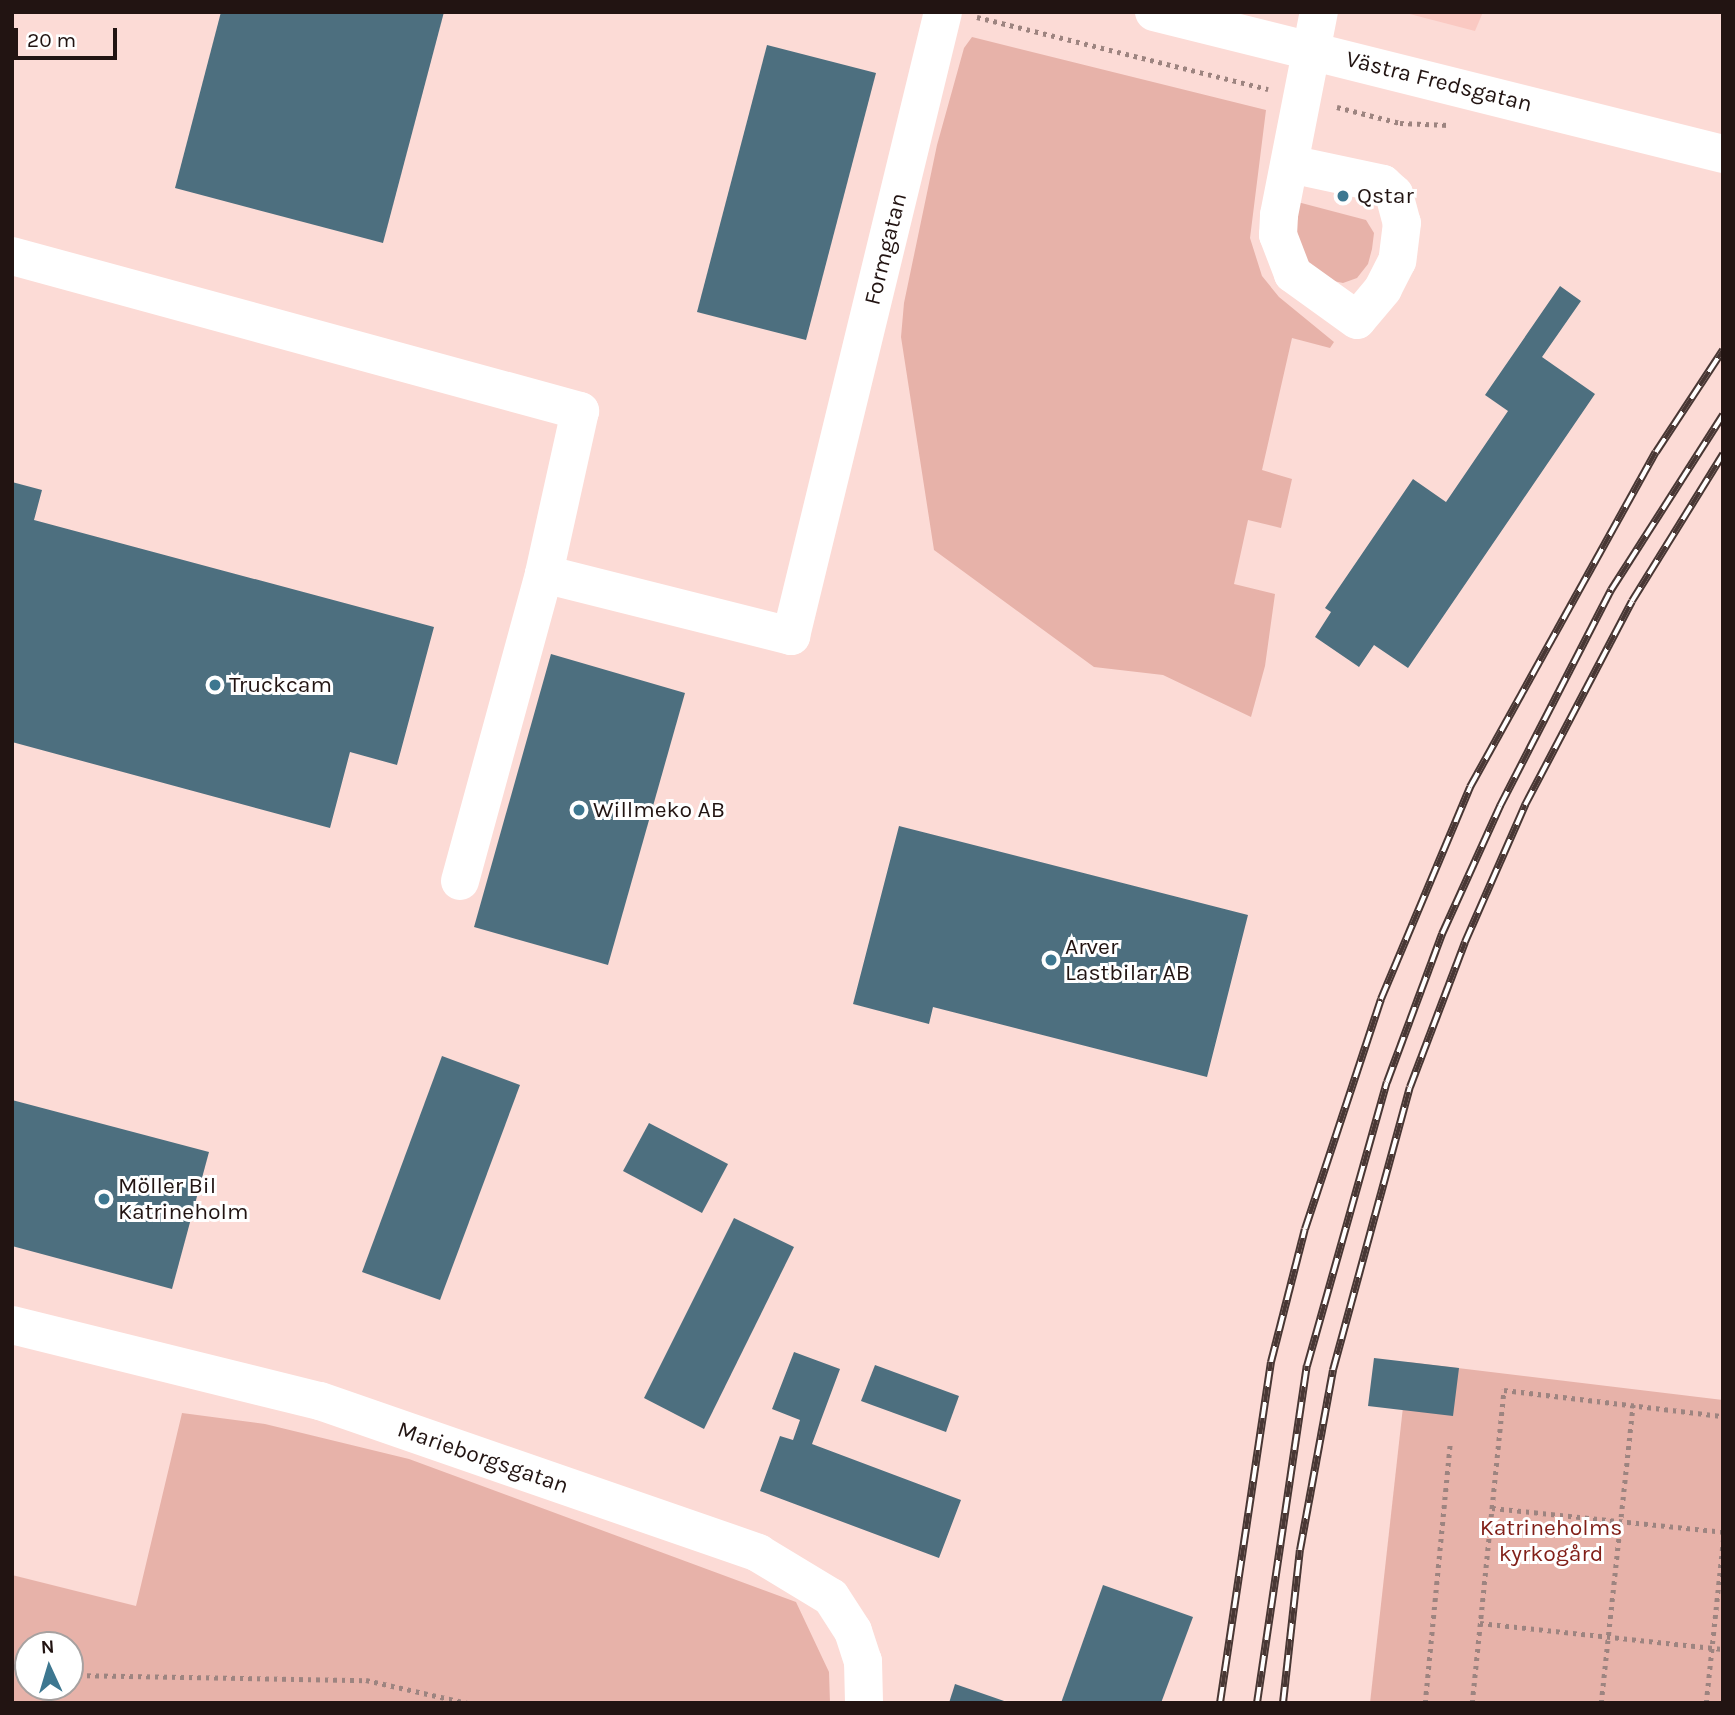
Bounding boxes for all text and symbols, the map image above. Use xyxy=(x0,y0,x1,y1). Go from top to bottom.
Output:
scale bar xyxy=(18,14,121,58)
text: 20 m xyxy=(27,28,76,52)
street label: Västra Fredsgatan xyxy=(1343,46,1535,118)
place label: Qstar xyxy=(1357,182,1414,210)
marker: Qstar xyxy=(1335,188,1351,204)
street label: Formgatan xyxy=(859,190,913,308)
place label: Truckcam xyxy=(229,671,332,699)
marker: Truckcam xyxy=(207,677,223,693)
place label: Willmeko AB xyxy=(593,796,725,824)
marker: Willmeko AB xyxy=(571,802,587,818)
place label: Arver Lastbilar AB xyxy=(1065,933,1190,987)
marker: Arver Lastbilar AB xyxy=(1043,952,1059,968)
place label: Möller Bil Katrineholm xyxy=(118,1172,249,1226)
marker: Möller Bil Katrineholm xyxy=(96,1191,112,1207)
street label: Marieborgsgatan xyxy=(394,1416,572,1500)
park label: Katrineholms kyrkogård xyxy=(1480,1514,1622,1568)
north arrow xyxy=(14,1631,84,1701)
text: N xyxy=(40,1636,55,1658)

